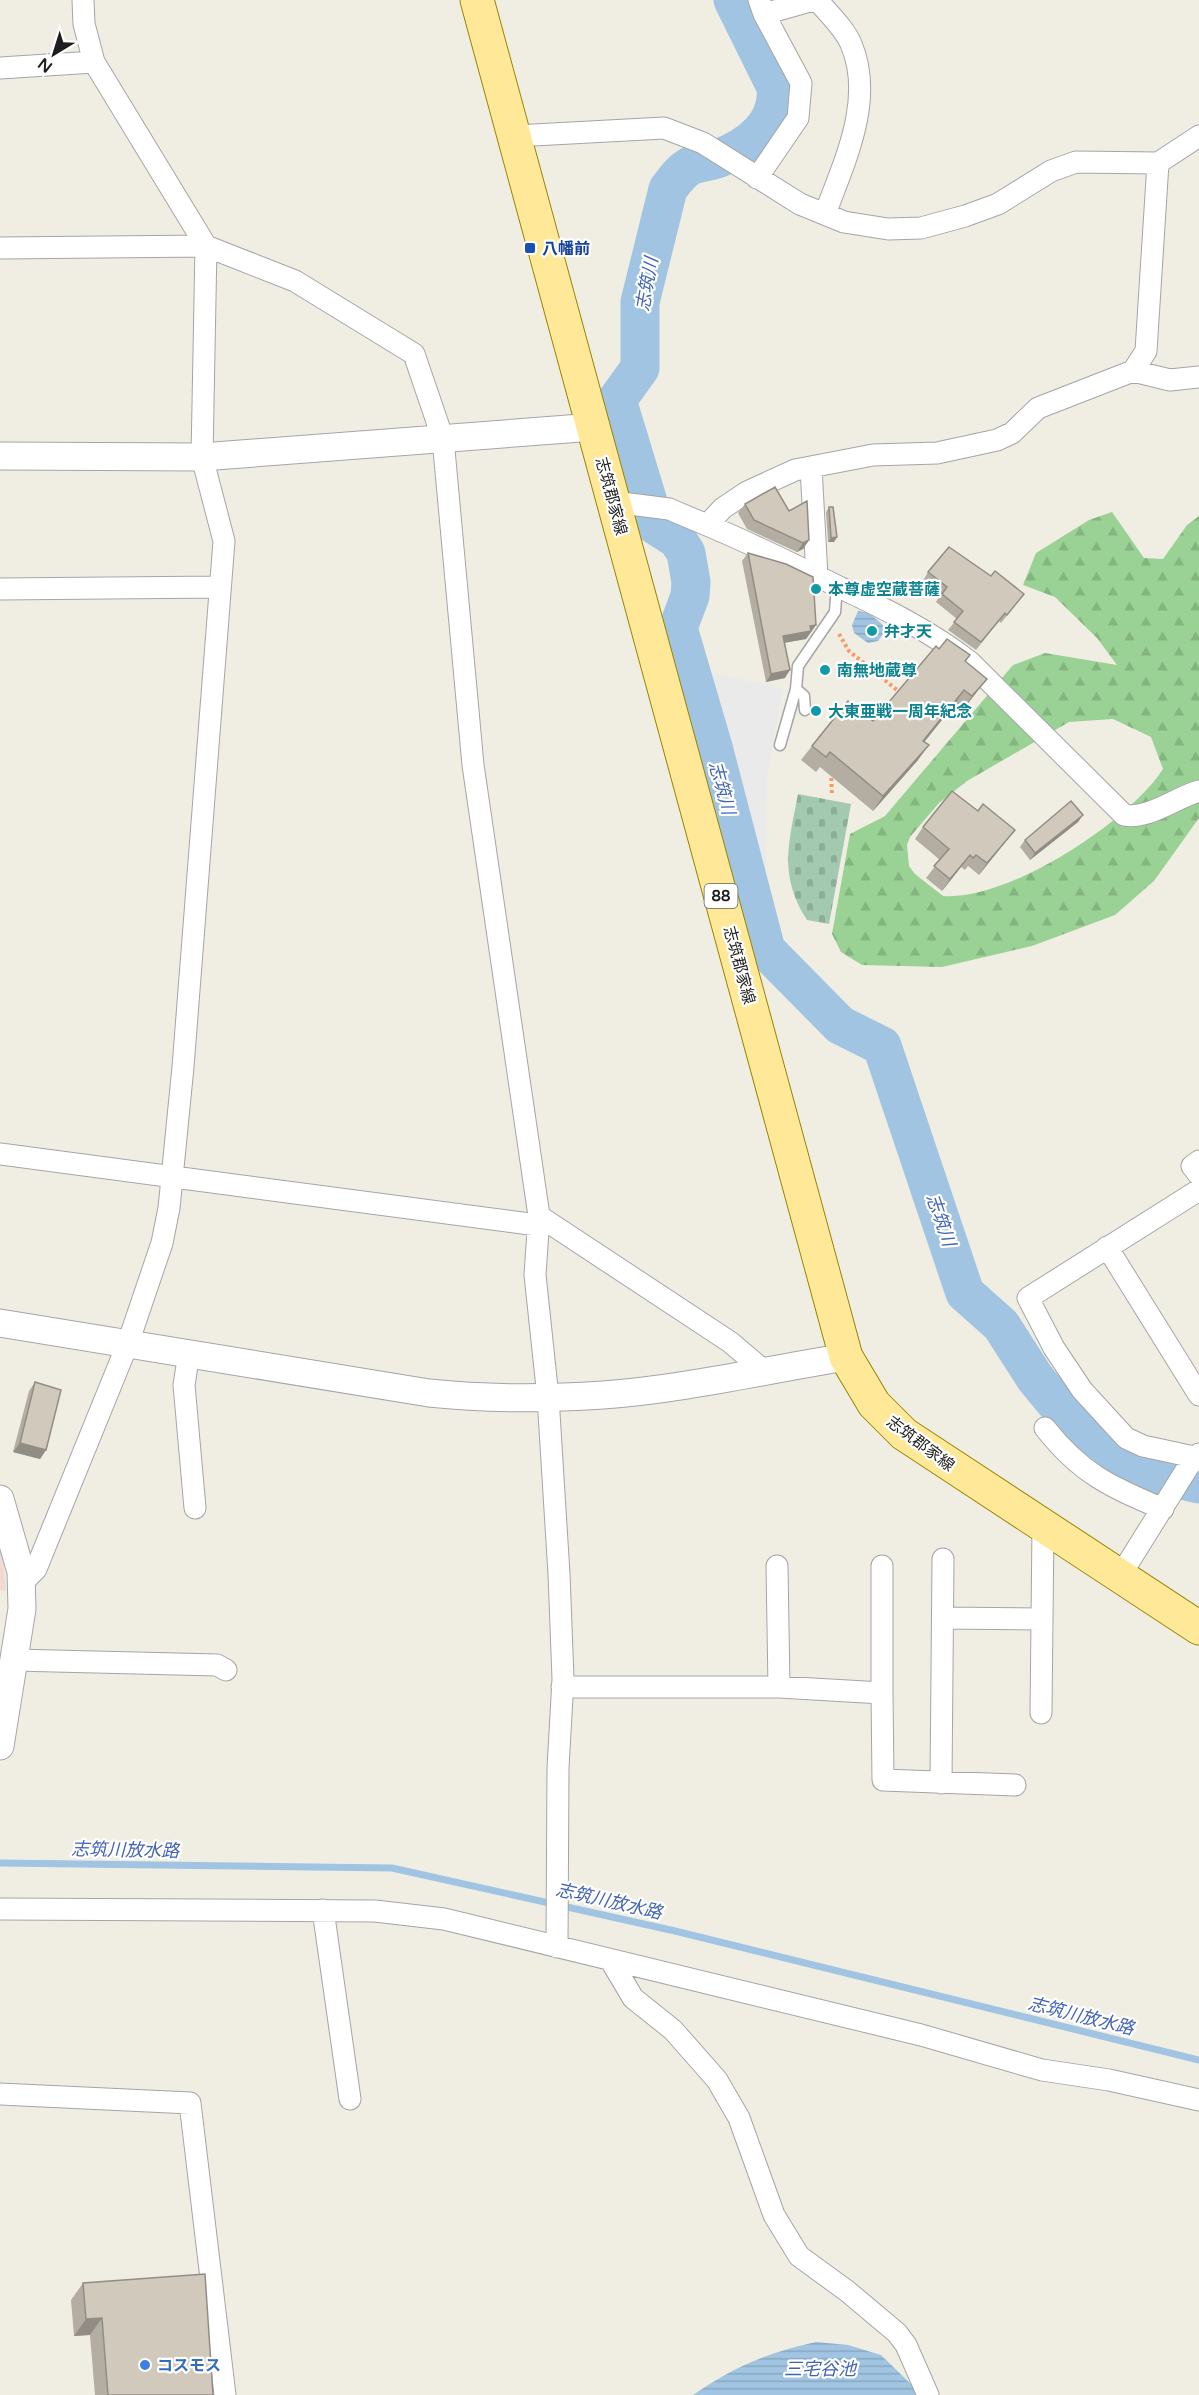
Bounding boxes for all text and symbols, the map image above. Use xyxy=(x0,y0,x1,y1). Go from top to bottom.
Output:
north arrow xyxy=(24,24,84,84)
text: N xyxy=(34,53,57,77)
place label: 八幡前 xyxy=(542,239,590,259)
marker: 八幡前 xyxy=(523,241,537,255)
water label: 志筑川 xyxy=(631,254,663,312)
street label: 志筑郡家線 xyxy=(591,455,631,537)
place label: 本尊虚空蔵菩薩 xyxy=(828,580,940,600)
marker: 本尊虚空蔵菩薩 xyxy=(809,582,823,596)
place label: 弁才天 xyxy=(884,622,932,642)
marker: 弁才天 xyxy=(865,624,879,638)
place label: 南無地蔵尊 xyxy=(837,661,917,681)
marker: 南無地蔵尊 xyxy=(818,663,832,677)
place label: 大東亜戦一周年紀念 xyxy=(828,702,972,722)
marker: 大東亜戦一周年紀念 xyxy=(809,704,823,718)
water label: 志筑川 xyxy=(704,759,740,819)
road number: 88 xyxy=(704,884,738,908)
street label: 志筑郡家線 xyxy=(719,924,759,1006)
water label: 志筑川 xyxy=(922,1191,961,1251)
street label: 志筑郡家線 xyxy=(882,1412,958,1476)
water label: 志筑川放水路 xyxy=(71,1838,181,1862)
water label: 志筑川放水路 xyxy=(554,1878,666,1924)
water label: 志筑川放水路 xyxy=(1026,1992,1138,2040)
place label: コスモス xyxy=(157,2356,221,2376)
marker: コスモス xyxy=(138,2358,152,2372)
water label: 三宅谷池 xyxy=(784,2358,858,2380)

